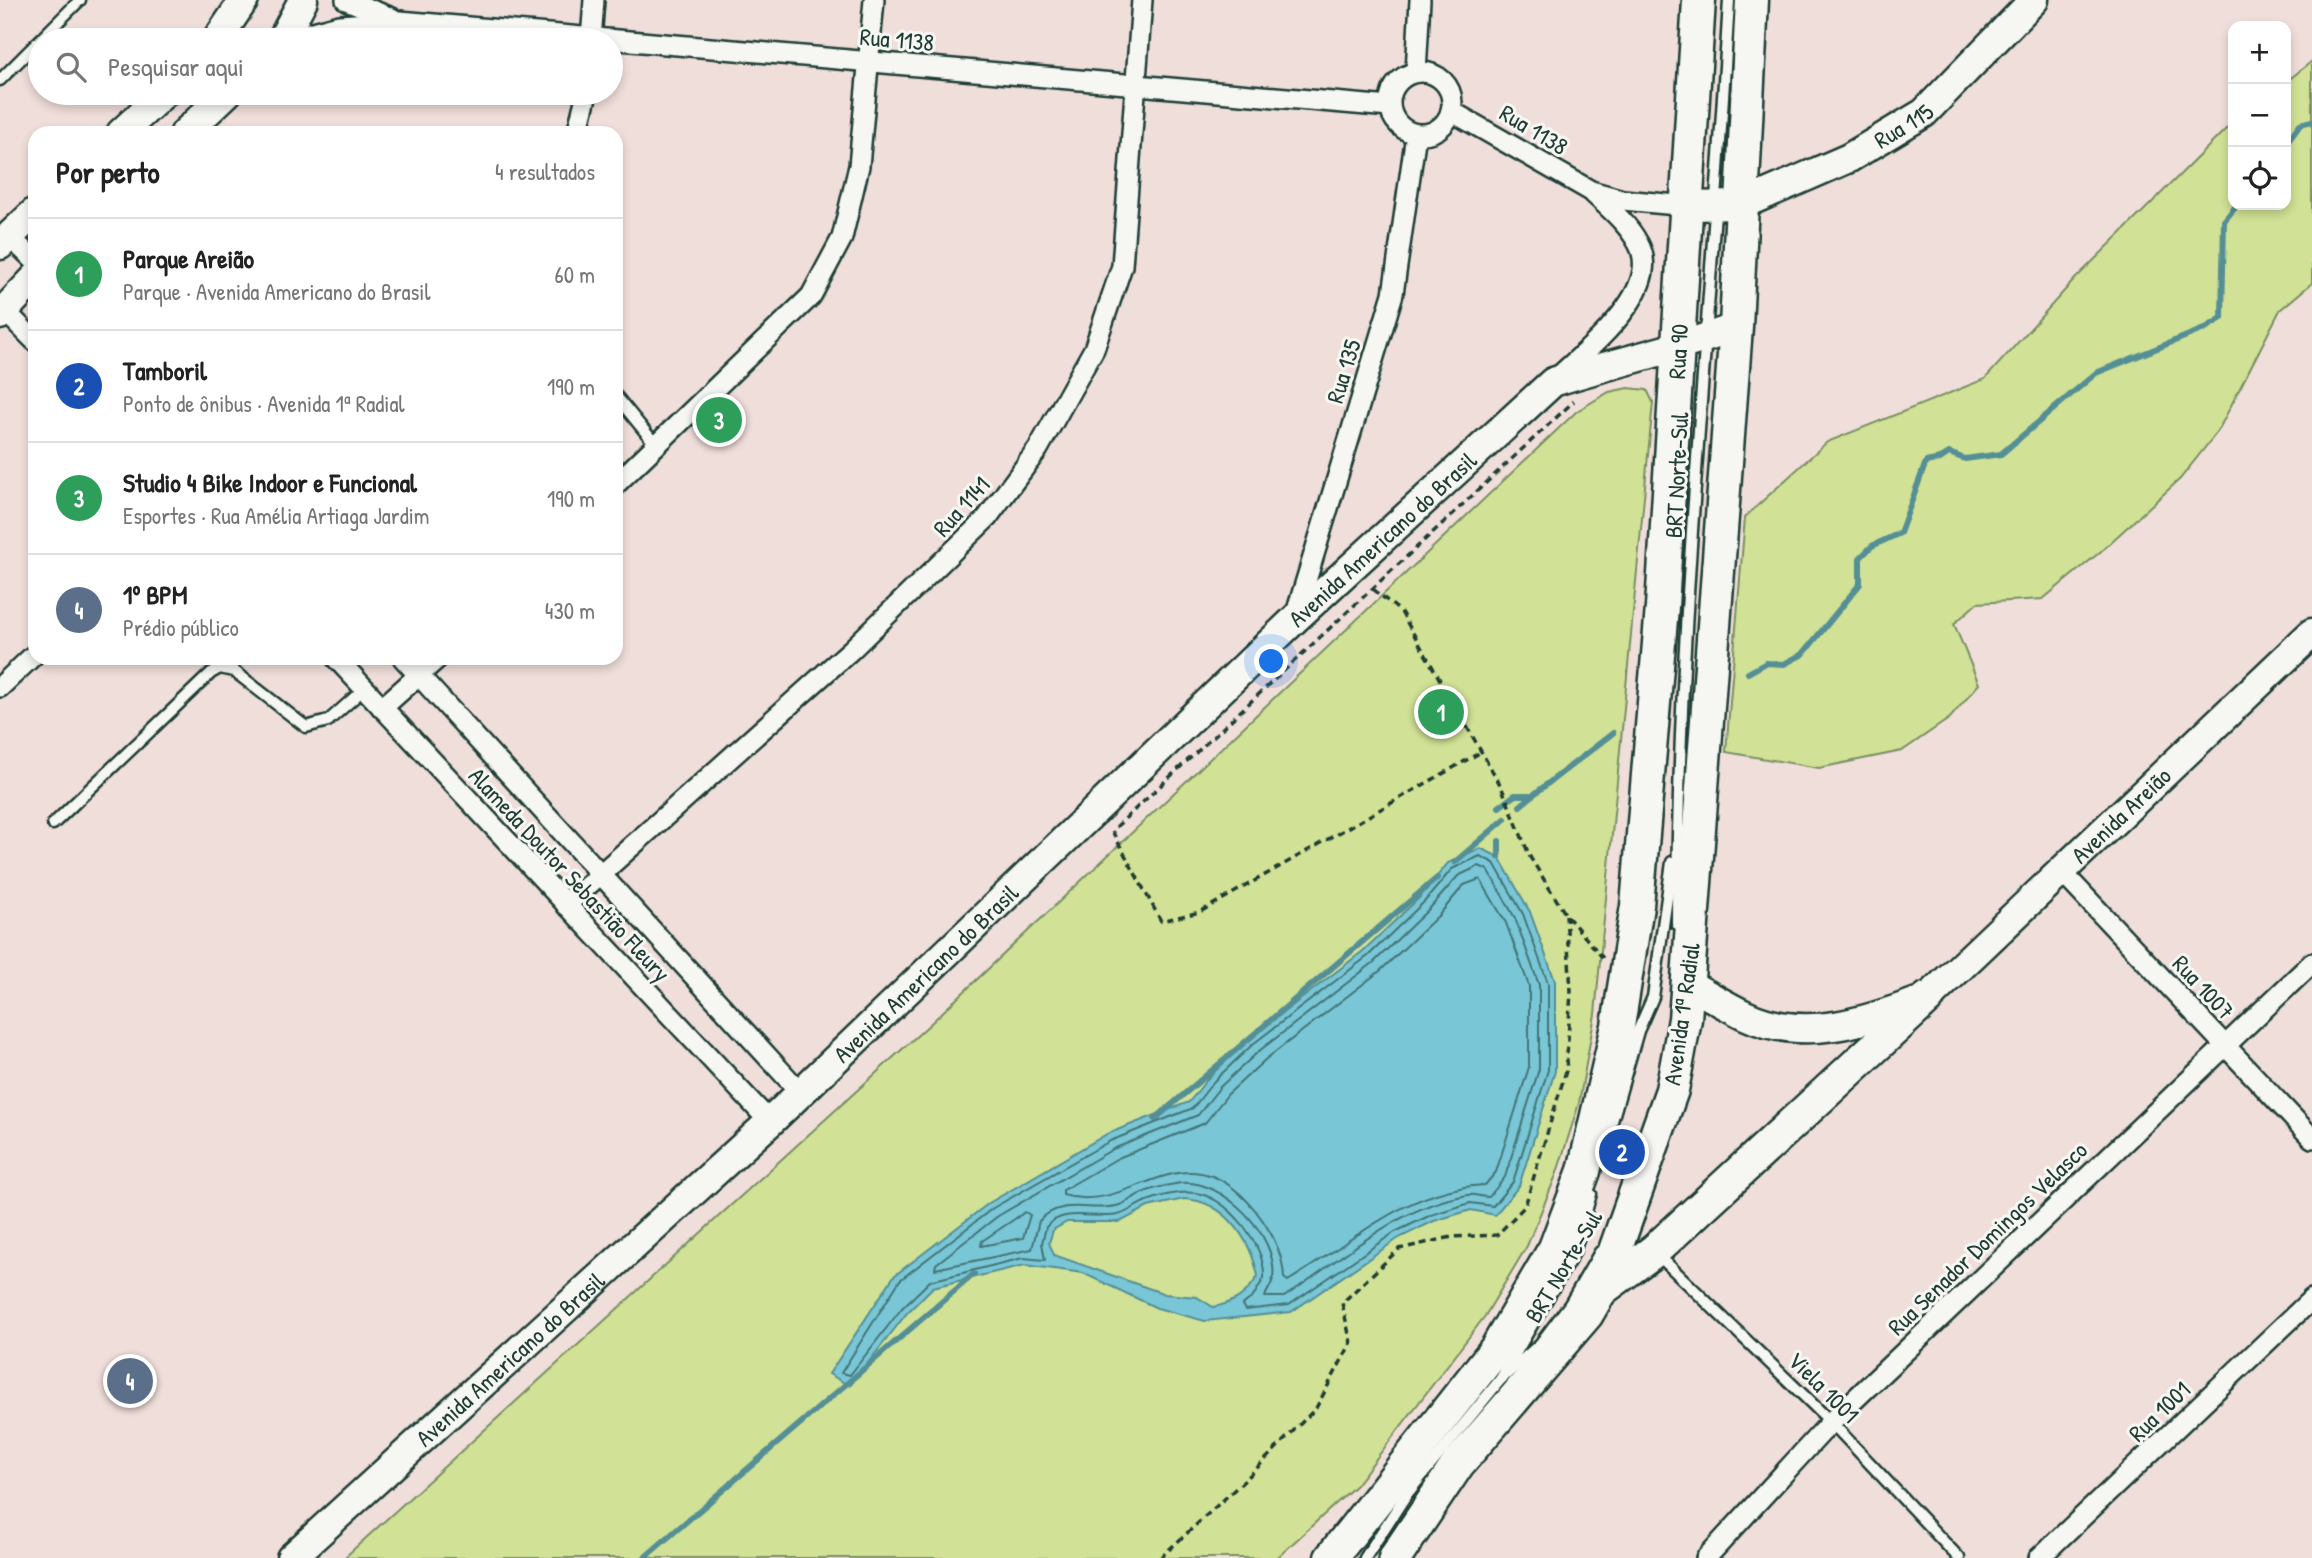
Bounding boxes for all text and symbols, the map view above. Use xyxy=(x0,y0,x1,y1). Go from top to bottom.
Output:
street label: Rua 1138 xyxy=(859,20,935,58)
map controls xyxy=(2228,21,2291,210)
button: + xyxy=(2228,21,2291,84)
search box xyxy=(28,28,623,105)
icon: search xyxy=(52,48,90,86)
text: Pesquisar aqui xyxy=(108,49,244,84)
button: − xyxy=(2228,84,2291,147)
street label: Rua 1138 xyxy=(1494,96,1574,162)
street label: Rua 115 xyxy=(1868,97,1941,155)
button: locate xyxy=(2228,147,2291,210)
text: Por perto xyxy=(56,152,160,192)
text: 4 resultados xyxy=(495,156,595,187)
text: Parque Areião xyxy=(123,241,254,276)
text: 1 xyxy=(75,259,83,290)
text: 60 m xyxy=(555,259,595,290)
text: Parque · Avenida Americano do Brasil xyxy=(123,276,431,307)
street label: Rua 90 xyxy=(1660,323,1695,380)
street label: Rua 135 xyxy=(1318,335,1368,407)
text: Tamboril xyxy=(123,353,207,388)
text: 2 xyxy=(74,371,84,402)
text: 190 m xyxy=(547,371,595,402)
text: Ponto de ônibus · Avenida 1ª Radial xyxy=(123,388,405,419)
pin: 3 xyxy=(696,394,742,446)
street label: BRT Norte-Sul xyxy=(1657,411,1695,539)
street label: Avenida Americano do Brasil xyxy=(1281,444,1484,634)
text: Studio 4 Bike Indoor e Funcional xyxy=(123,465,417,500)
street label: Rua 1141 xyxy=(926,469,996,543)
text: 3 xyxy=(74,483,84,514)
text: 190 m xyxy=(547,483,595,514)
text: Esportes · Rua Amélia Artiaga Jardim xyxy=(123,500,429,531)
text: 1º BPM xyxy=(123,577,187,612)
text: 4 xyxy=(75,595,83,626)
text: 430 m xyxy=(545,595,595,626)
text: Prédio público xyxy=(123,612,239,643)
your location xyxy=(1254,644,1288,678)
pin: 1 xyxy=(1418,686,1464,738)
street label: Alameda Doutor Sebastião Fleury xyxy=(462,760,678,988)
street label: Avenida Areião xyxy=(2064,760,2178,870)
street label: Avenida Americano do Brasil xyxy=(826,876,1025,1069)
street label: Avenida 1ª Radial xyxy=(1655,940,1707,1087)
street label: Rua 1007 xyxy=(2166,948,2242,1026)
pin: 2 xyxy=(1599,1126,1645,1178)
street label: Rua Senador Domingos Velasco xyxy=(1880,1134,2094,1342)
street label: BRT Norte-Sul xyxy=(1517,1203,1609,1328)
street label: Avenida Americano do Brasil xyxy=(409,1264,612,1453)
street label: Viela 1001 xyxy=(1781,1344,1867,1430)
pin: 4 xyxy=(107,1355,153,1407)
street label: Rua 1001 xyxy=(2121,1374,2197,1448)

